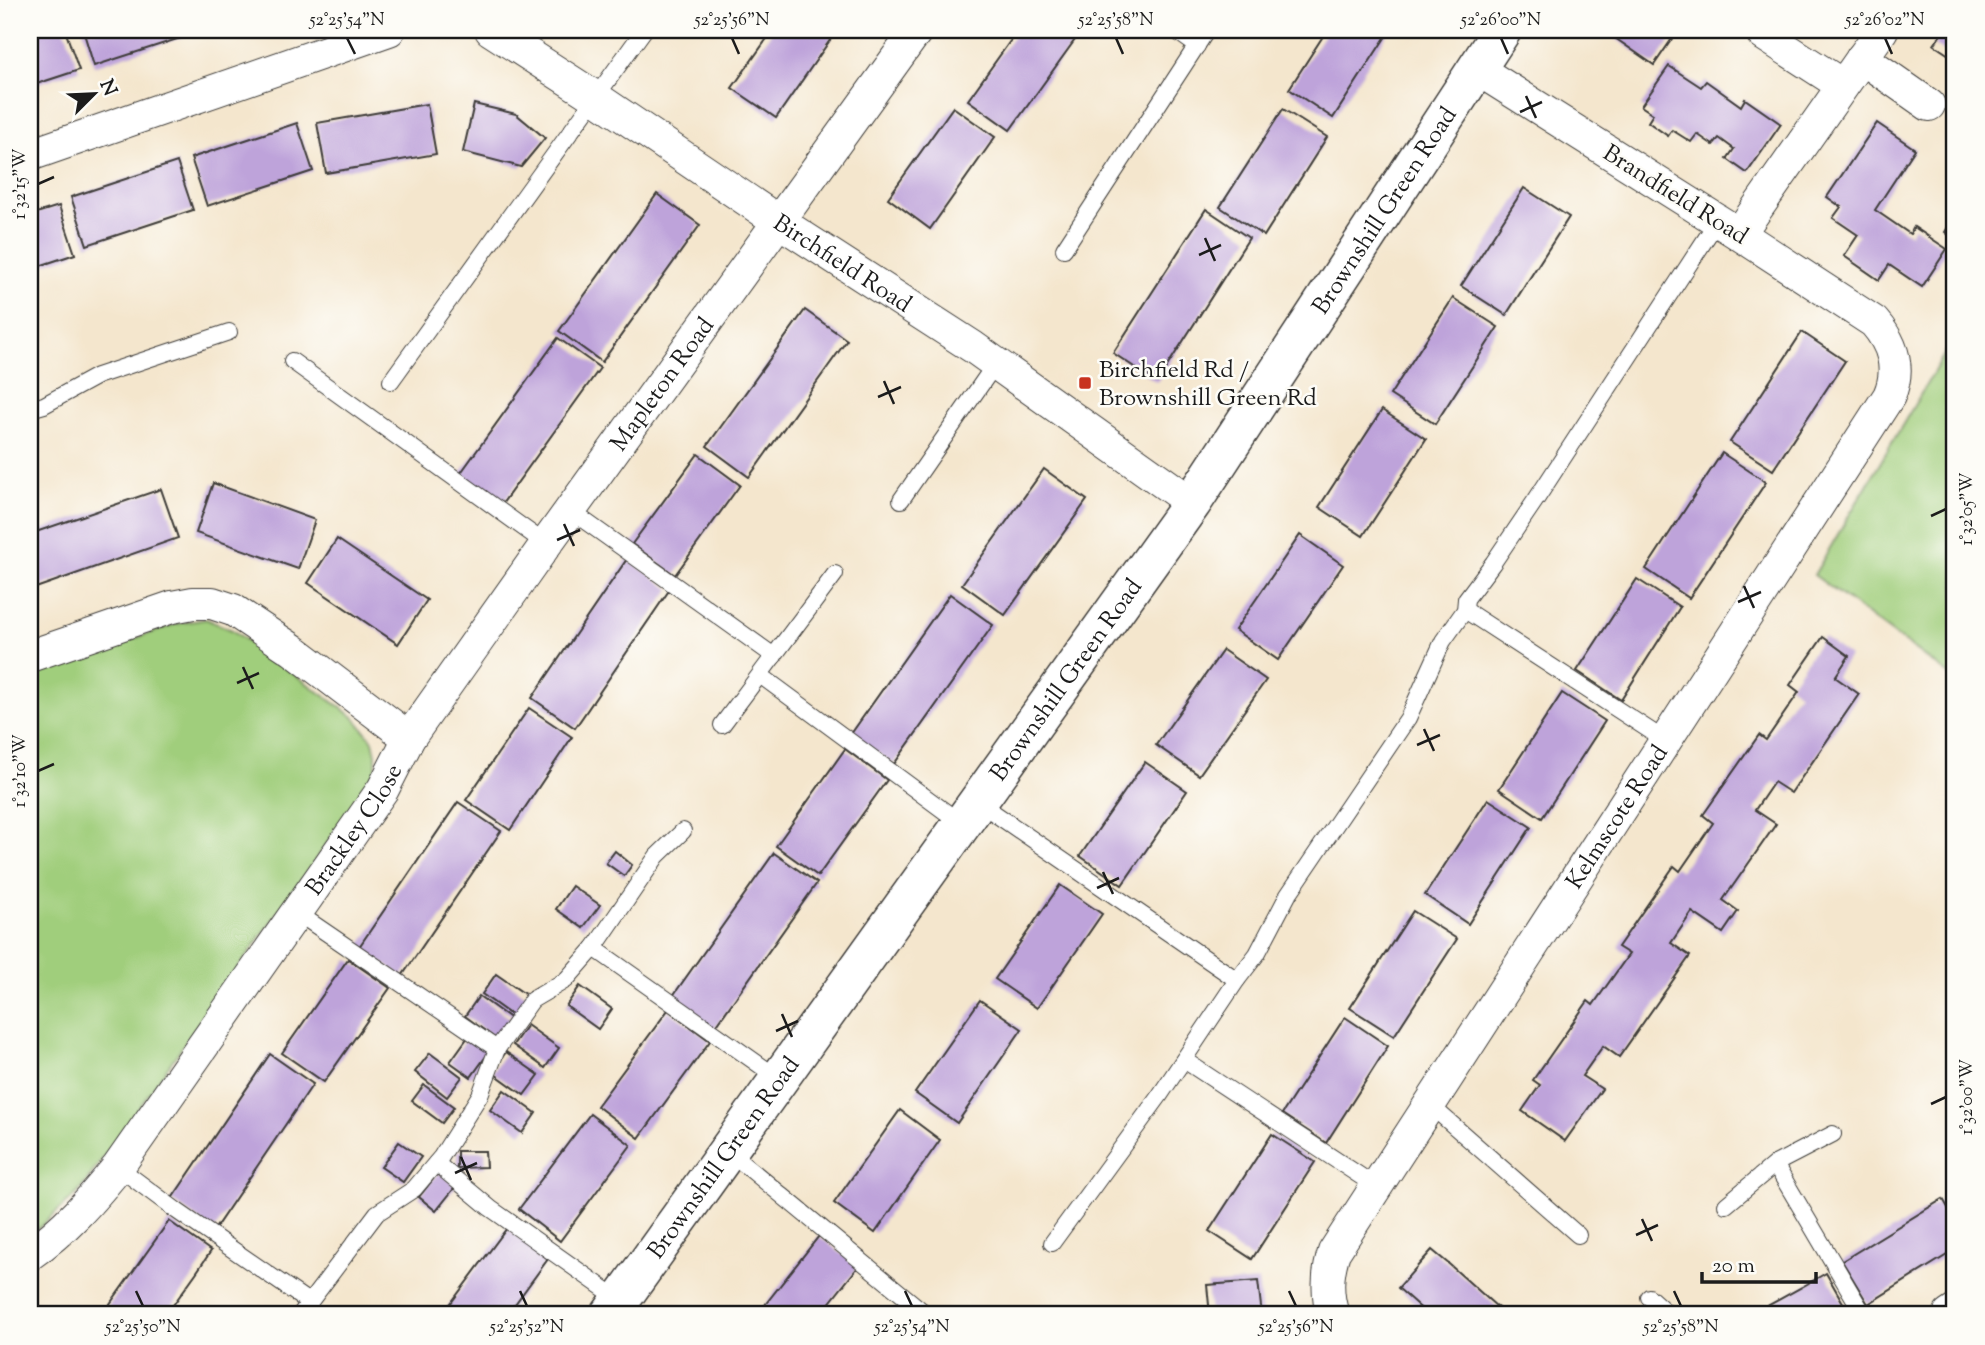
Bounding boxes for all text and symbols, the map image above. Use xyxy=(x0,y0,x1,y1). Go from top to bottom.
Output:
text: 52°25'54"N xyxy=(308,8,385,34)
text: 52°25'56"N xyxy=(693,8,770,34)
text: 52°25'58"N xyxy=(1077,8,1154,34)
text: 52°26'00"N xyxy=(1460,8,1541,34)
text: 52°26'02"N xyxy=(1844,8,1925,34)
north arrow xyxy=(60,60,130,130)
text: N xyxy=(92,76,123,101)
street label: Brownshill Green Road xyxy=(1305,101,1466,322)
street label: Brandfield Road xyxy=(1596,137,1755,254)
text: 1°32'15"W xyxy=(8,149,34,219)
street label: Birchfield Road xyxy=(766,207,918,322)
street label: Mapleton Road xyxy=(603,311,724,459)
place label: Birchfield Rd / Brownshill Green Rd xyxy=(1099,354,1317,416)
marker: Birchfield Rd / Brownshill Green Rd xyxy=(1077,375,1093,391)
text: 1°32'05"W xyxy=(1955,472,1981,546)
street label: Brownshill Green Road xyxy=(983,572,1152,789)
text: 1°32'10"W xyxy=(8,734,34,808)
street label: Kelmscote Road xyxy=(1559,738,1678,896)
street label: Brackley Close xyxy=(298,759,412,903)
street label: Brownshill Green Road xyxy=(640,1050,809,1267)
text: 1°32'00"W xyxy=(1955,1059,1981,1135)
scale bar xyxy=(1702,1240,1815,1284)
text: 20 m xyxy=(1712,1252,1755,1282)
text: 52°25'50"N xyxy=(104,1315,181,1341)
text: 52°25'52"N xyxy=(489,1315,564,1341)
text: 52°25'54"N xyxy=(873,1315,950,1341)
text: 52°25'56"N xyxy=(1257,1315,1334,1341)
text: 52°25'58"N xyxy=(1642,1315,1719,1341)

